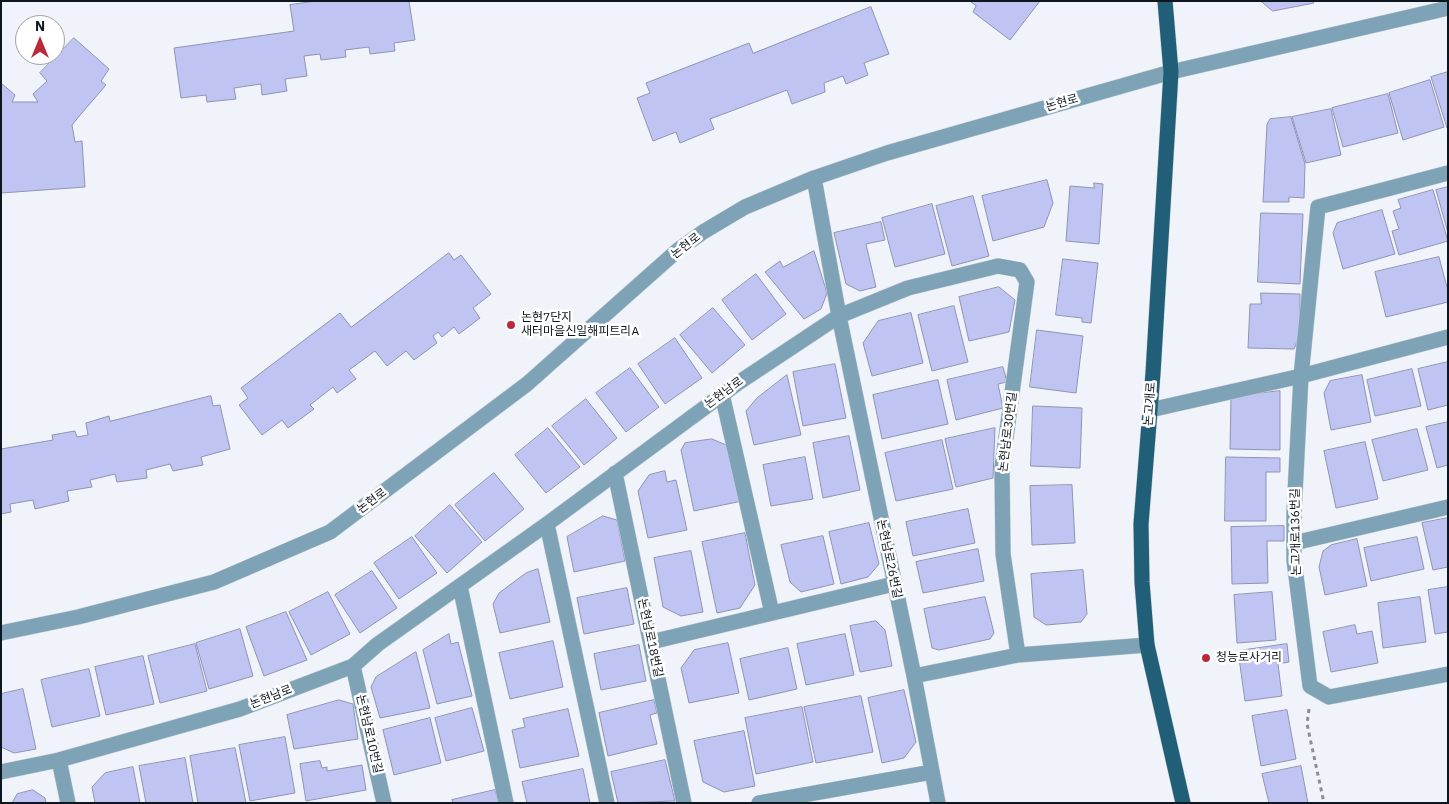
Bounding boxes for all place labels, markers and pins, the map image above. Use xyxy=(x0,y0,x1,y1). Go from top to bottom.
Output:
place label: 논현7단지 새터마을신일해피트리A xyxy=(521,311,639,339)
marker: 논현7단지 새터마을신일해피트리A xyxy=(505,319,517,331)
place label: 청능로사거리 xyxy=(1216,651,1282,665)
marker: 청능로사거리 xyxy=(1200,652,1212,664)

